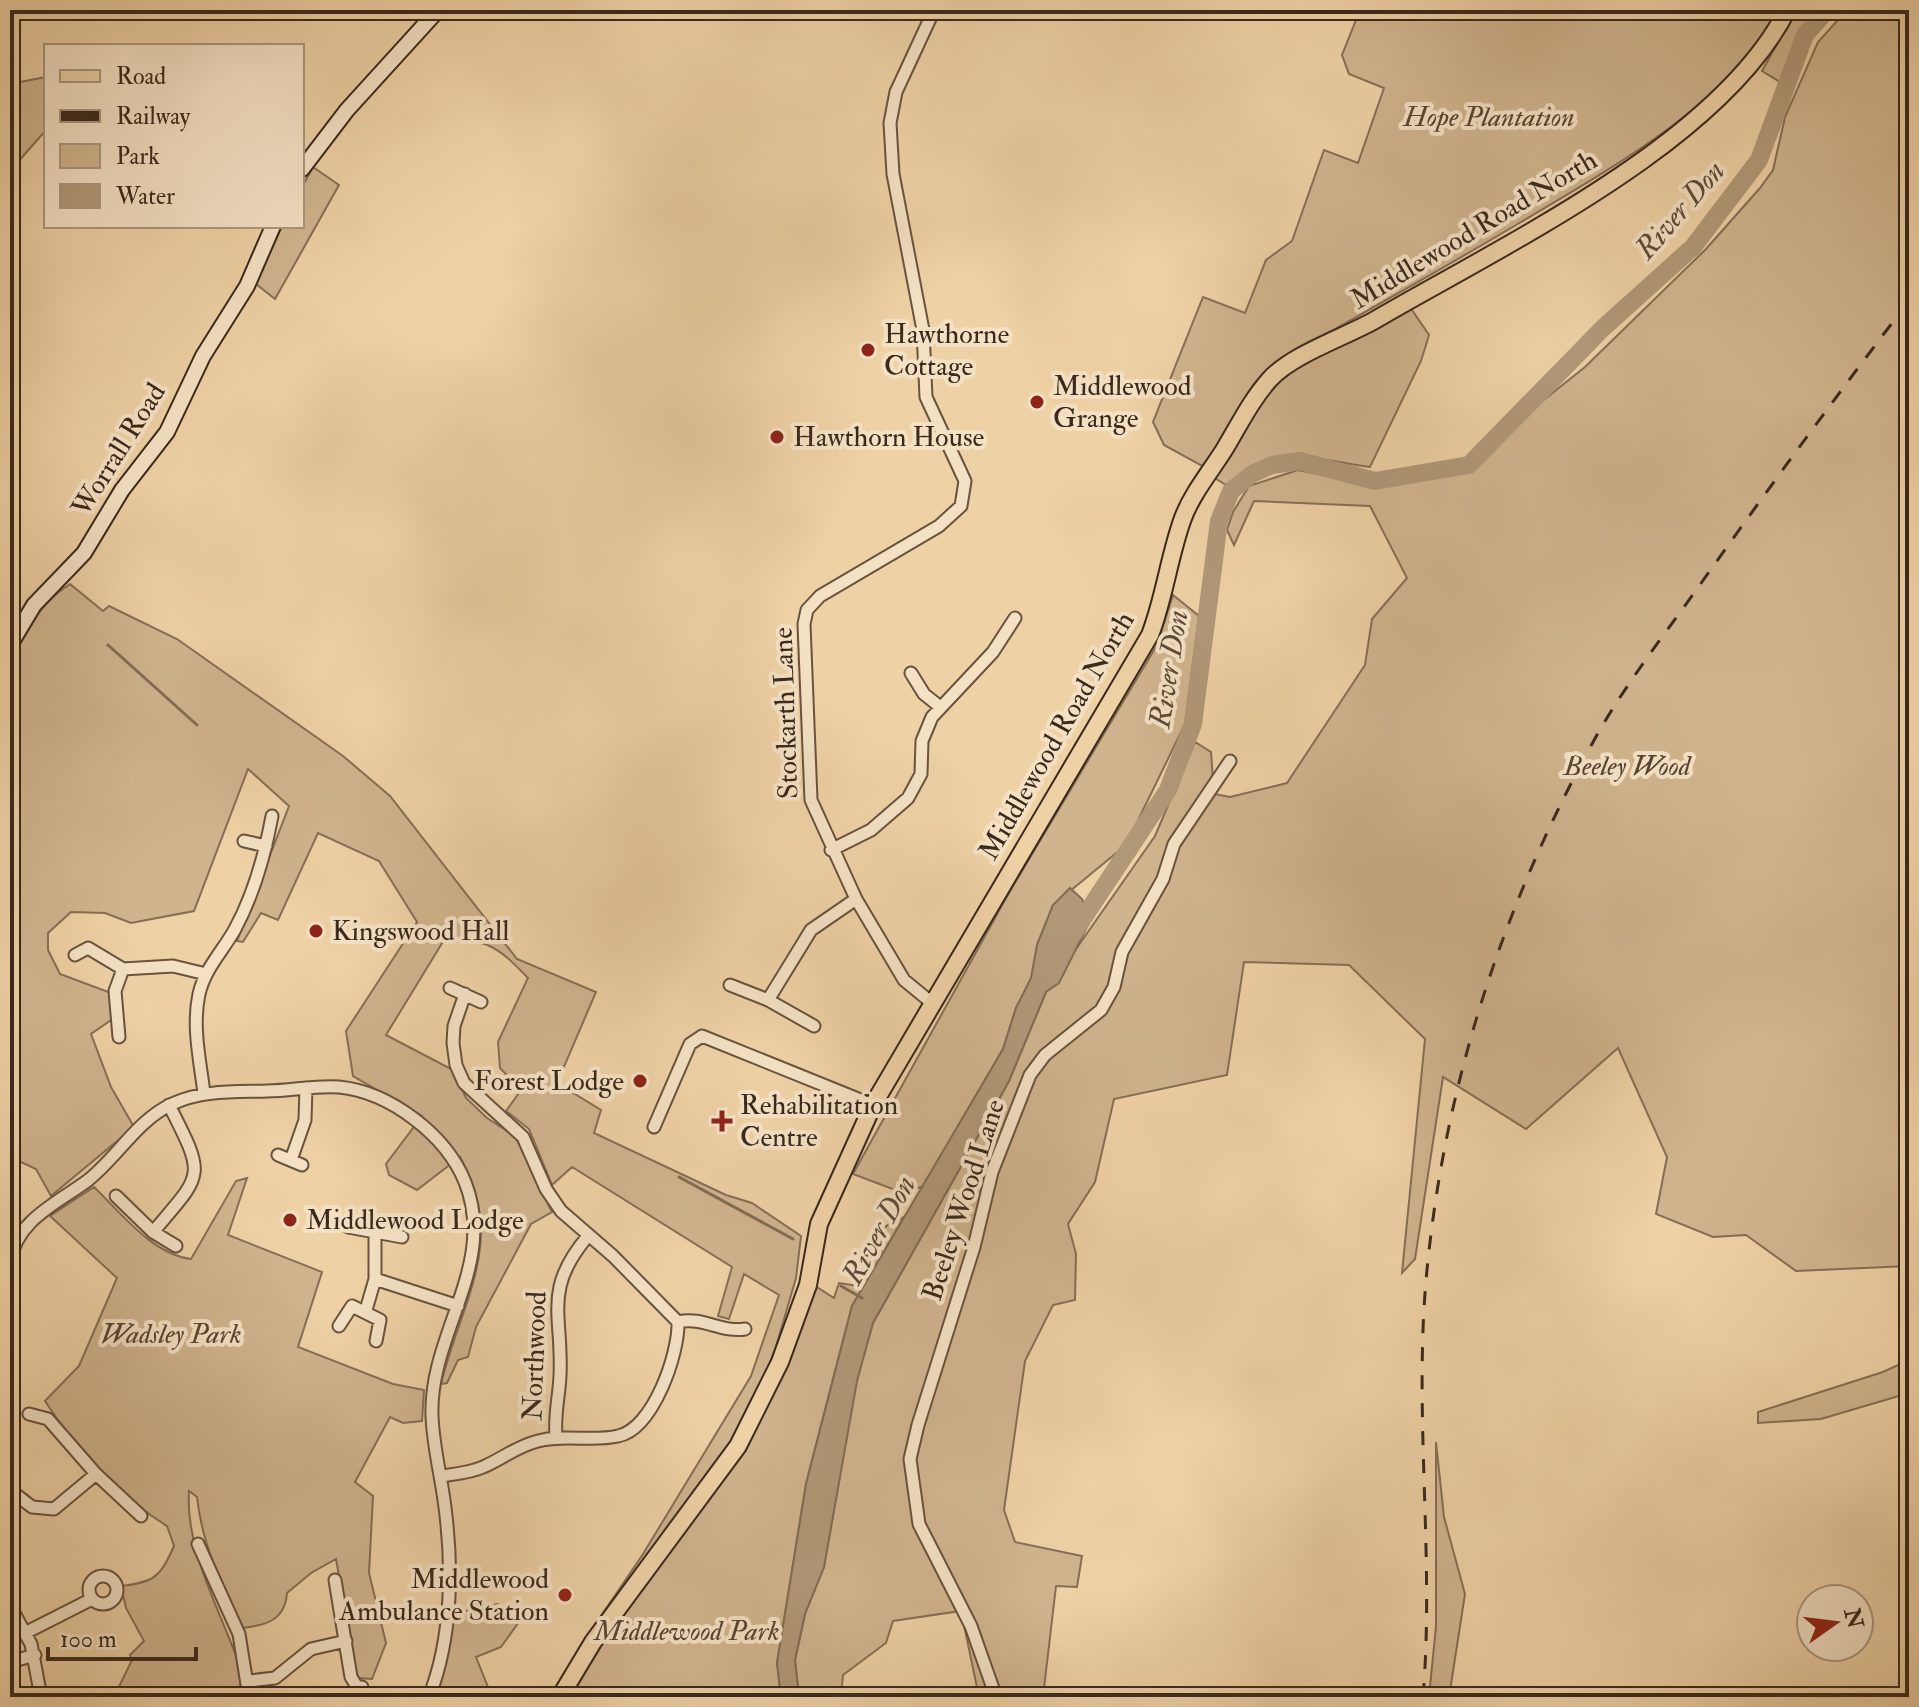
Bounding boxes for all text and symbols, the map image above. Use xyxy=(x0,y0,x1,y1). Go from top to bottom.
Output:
legend xyxy=(44,44,304,228)
text: Road xyxy=(116,61,166,92)
park label: Hope Plantation xyxy=(1402,100,1574,135)
text: Railway xyxy=(116,101,191,132)
text: Park xyxy=(116,141,160,172)
street label: Middlewood Road North xyxy=(1345,142,1604,317)
water label: River Don xyxy=(1627,153,1733,268)
text: Water xyxy=(115,181,175,212)
place label: Hawthorne Cottage xyxy=(884,317,1010,384)
marker: Hawthorne Cottage xyxy=(859,341,877,359)
place label: Middlewood Grange xyxy=(1053,369,1192,436)
street label: Worrall Road xyxy=(64,377,174,524)
marker: Middlewood Grange xyxy=(1028,393,1046,411)
place label: Hawthorn House xyxy=(793,420,985,455)
marker: Hawthorn House xyxy=(768,428,786,446)
street label: Middlewood Road North xyxy=(972,605,1143,866)
water label: River Don xyxy=(1141,608,1197,731)
street label: Stockarth Lane xyxy=(765,626,806,800)
park label: Beeley Wood xyxy=(1562,749,1693,784)
place label: Kingswood Hall xyxy=(332,914,509,949)
marker: Kingswood Hall xyxy=(307,922,325,940)
place label: Forest Lodge xyxy=(474,1064,624,1099)
marker: Forest Lodge xyxy=(631,1072,649,1090)
place label: Rehabilitation Centre xyxy=(740,1088,898,1155)
street label: Beeley Wood Lane xyxy=(915,1095,1013,1305)
marker: Rehabilitation Centre xyxy=(711,1110,733,1132)
water label: River Don xyxy=(834,1169,924,1292)
place label: Middlewood Lodge xyxy=(306,1203,524,1238)
marker: Middlewood Lodge xyxy=(281,1211,299,1229)
street label: Northwood xyxy=(515,1290,555,1421)
park label: Wadsley Park xyxy=(100,1317,242,1352)
place label: Middlewood Ambulance Station xyxy=(338,1562,549,1629)
north arrow xyxy=(1795,1583,1875,1663)
marker: Middlewood Ambulance Station xyxy=(556,1586,574,1604)
text: N xyxy=(1837,1604,1869,1632)
scale bar xyxy=(48,1611,196,1661)
park label: Middlewood Park xyxy=(592,1614,780,1649)
text: 100 m xyxy=(60,1624,117,1655)

